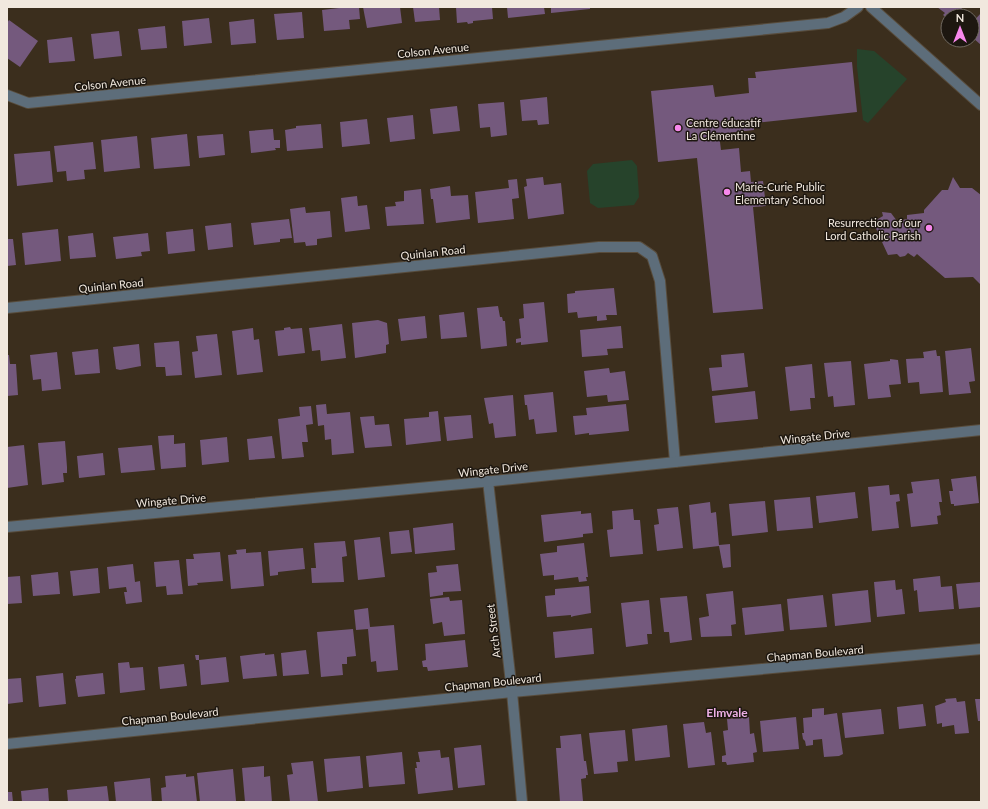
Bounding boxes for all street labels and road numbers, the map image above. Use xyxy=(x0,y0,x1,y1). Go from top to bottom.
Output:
street label: Colson Avenue xyxy=(396,40,470,60)
street label: Colson Avenue xyxy=(73,73,147,93)
street label: Quinlan Road xyxy=(400,242,466,262)
street label: Quinlan Road xyxy=(78,275,144,295)
street label: Wingate Drive xyxy=(780,426,851,446)
street label: Wingate Drive xyxy=(458,459,529,479)
street label: Wingate Drive xyxy=(136,490,207,510)
street label: Arch Street xyxy=(483,603,503,659)
street label: Chapman Boulevard xyxy=(766,642,864,664)
street label: Chapman Boulevard xyxy=(444,670,542,694)
street label: Chapman Boulevard xyxy=(121,704,219,728)

